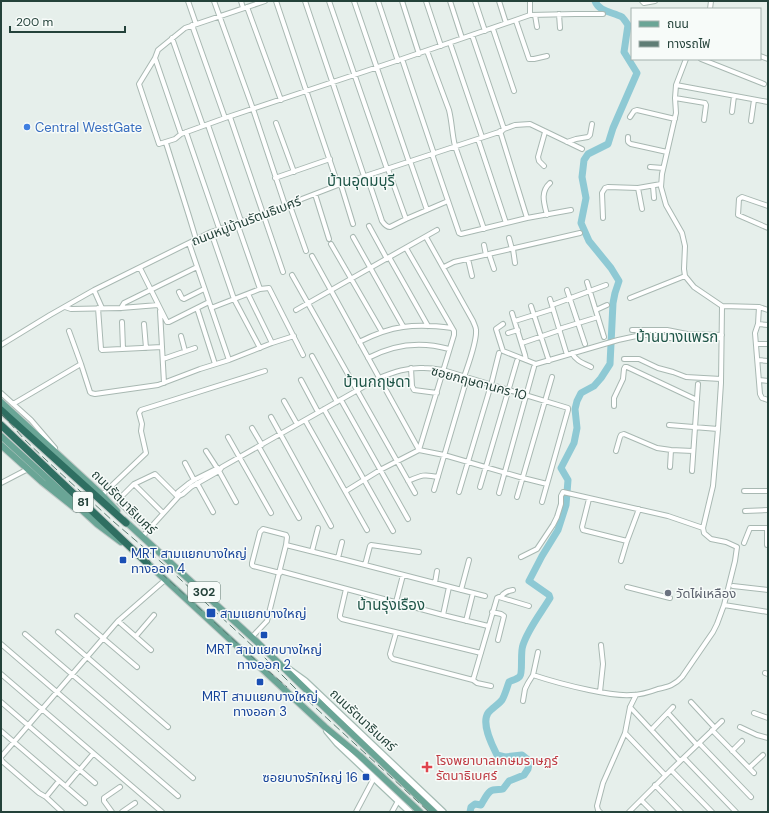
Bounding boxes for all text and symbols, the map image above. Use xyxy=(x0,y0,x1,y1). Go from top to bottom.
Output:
scale bar xyxy=(10,8,125,34)
legend xyxy=(631,8,761,60)
text: 200 m xyxy=(16,14,53,30)
text: ถนน xyxy=(667,16,689,32)
text: ทางรถไฟ xyxy=(667,36,710,52)
place label: Central WestGate xyxy=(35,119,142,136)
marker: Central WestGate xyxy=(22,122,32,132)
district label: บ้านอุดมบุรี xyxy=(327,171,395,191)
street label: ถนนหมู่บ้านรัตนธิเบศร์ xyxy=(189,192,304,250)
district label: บ้านบางแพรก xyxy=(636,327,718,347)
street label: ซอยกฤษดานคร 10 xyxy=(429,362,529,404)
district label: บ้านกฤษดา xyxy=(343,372,411,392)
street label: ถนนรัตนาธิเบศร์ xyxy=(88,466,160,538)
road number: 81 xyxy=(73,492,93,512)
place label: MRT สามแยกบางใหญ่ ทางออก 4 xyxy=(131,545,247,577)
marker: MRT สามแยกบางใหญ่ ทางออก 4 xyxy=(118,555,128,565)
road number: 302 xyxy=(188,582,220,602)
place label: วัดไผ่เหลือง xyxy=(676,585,736,602)
marker: วัดไผ่เหลือง xyxy=(663,588,673,598)
district label: บ้านรุ่งเรือง xyxy=(357,595,425,615)
place label: สามแยกบางใหญ่ xyxy=(220,605,307,622)
marker: สามแยกบางใหญ่ xyxy=(205,607,217,619)
marker: MRT สามแยกบางใหญ่ ทางออก 2 xyxy=(259,630,269,640)
place label: MRT สามแยกบางใหญ่ ทางออก 2 xyxy=(206,641,322,673)
marker: MRT สามแยกบางใหญ่ ทางออก 3 xyxy=(255,677,265,687)
street label: ถนนรัตนาธิเบศร์ xyxy=(326,685,400,756)
place label: MRT สามแยกบางใหญ่ ทางออก 3 xyxy=(202,688,318,720)
place label: โรงพยาบาลเกษมราษฏร์ รัตนาธิเบศร์ xyxy=(436,752,558,784)
marker: โรงพยาบาลเกษมราษฏร์ รัตนาธิเบศร์ xyxy=(421,761,433,773)
place label: ซอยบางรักใหญ่ 16 xyxy=(262,769,358,786)
marker: ซอยบางรักใหญ่ 16 xyxy=(361,772,371,782)

